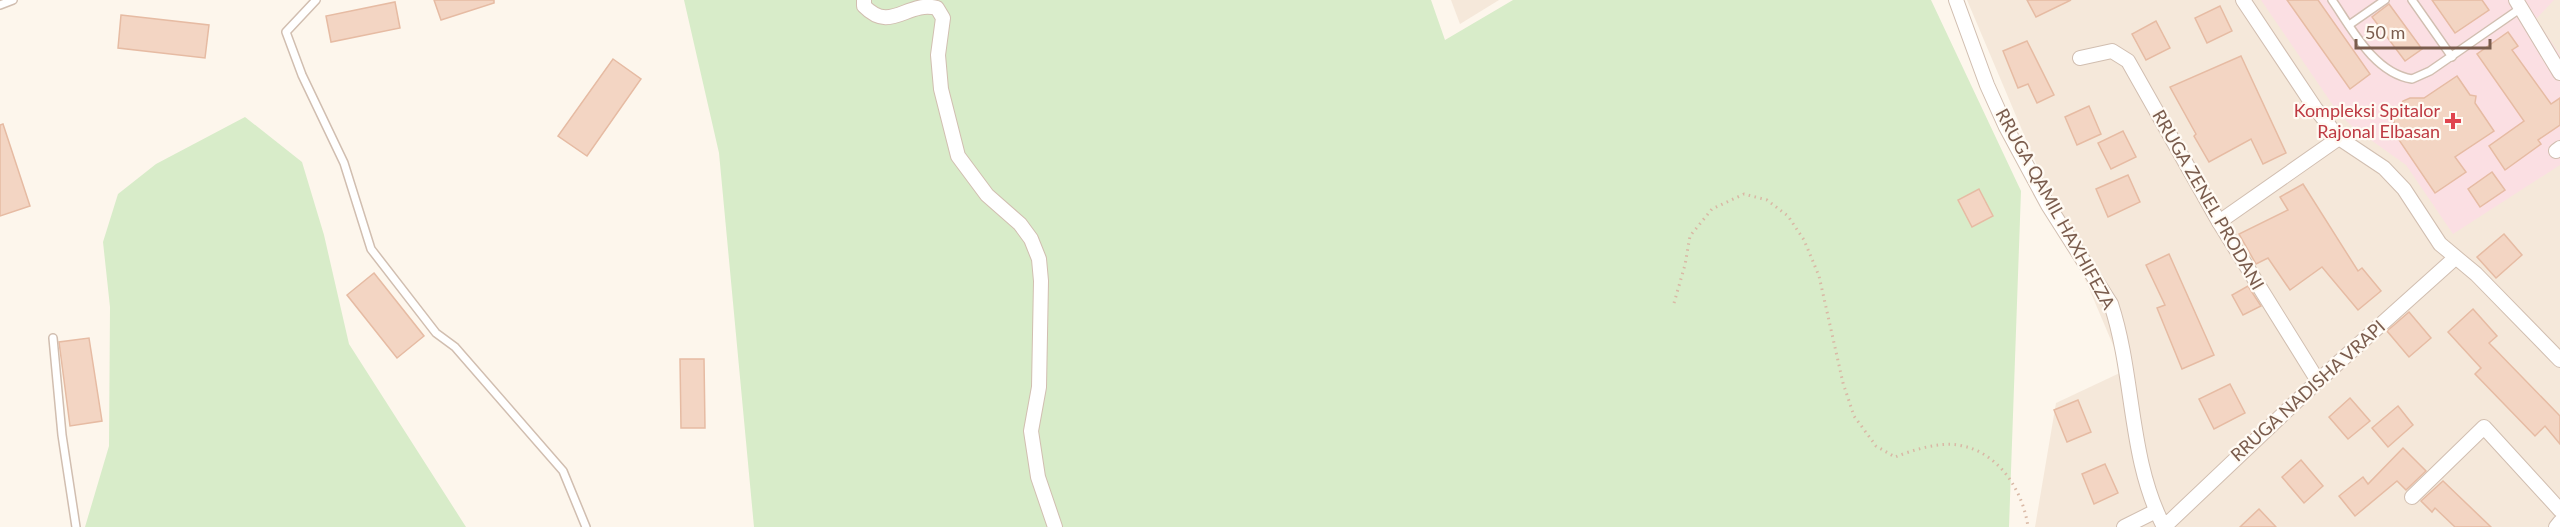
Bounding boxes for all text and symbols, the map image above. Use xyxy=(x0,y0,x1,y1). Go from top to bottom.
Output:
scale bar xyxy=(2356,12,2490,50)
text: 50 m xyxy=(2365,21,2405,43)
place label: Kompleksi Spitalor Rajonal Elbasan xyxy=(2294,99,2440,142)
street label: RRUGA QAMIL HAXHIFEZA xyxy=(1991,104,2121,314)
street label: RRUGA ZENEL PRODANI xyxy=(2148,106,2269,293)
marker: Kompleksi Spitalor Rajonal Elbasan xyxy=(2444,112,2462,130)
street label: RRUGA NADISHA VRAPI xyxy=(2226,315,2389,465)

